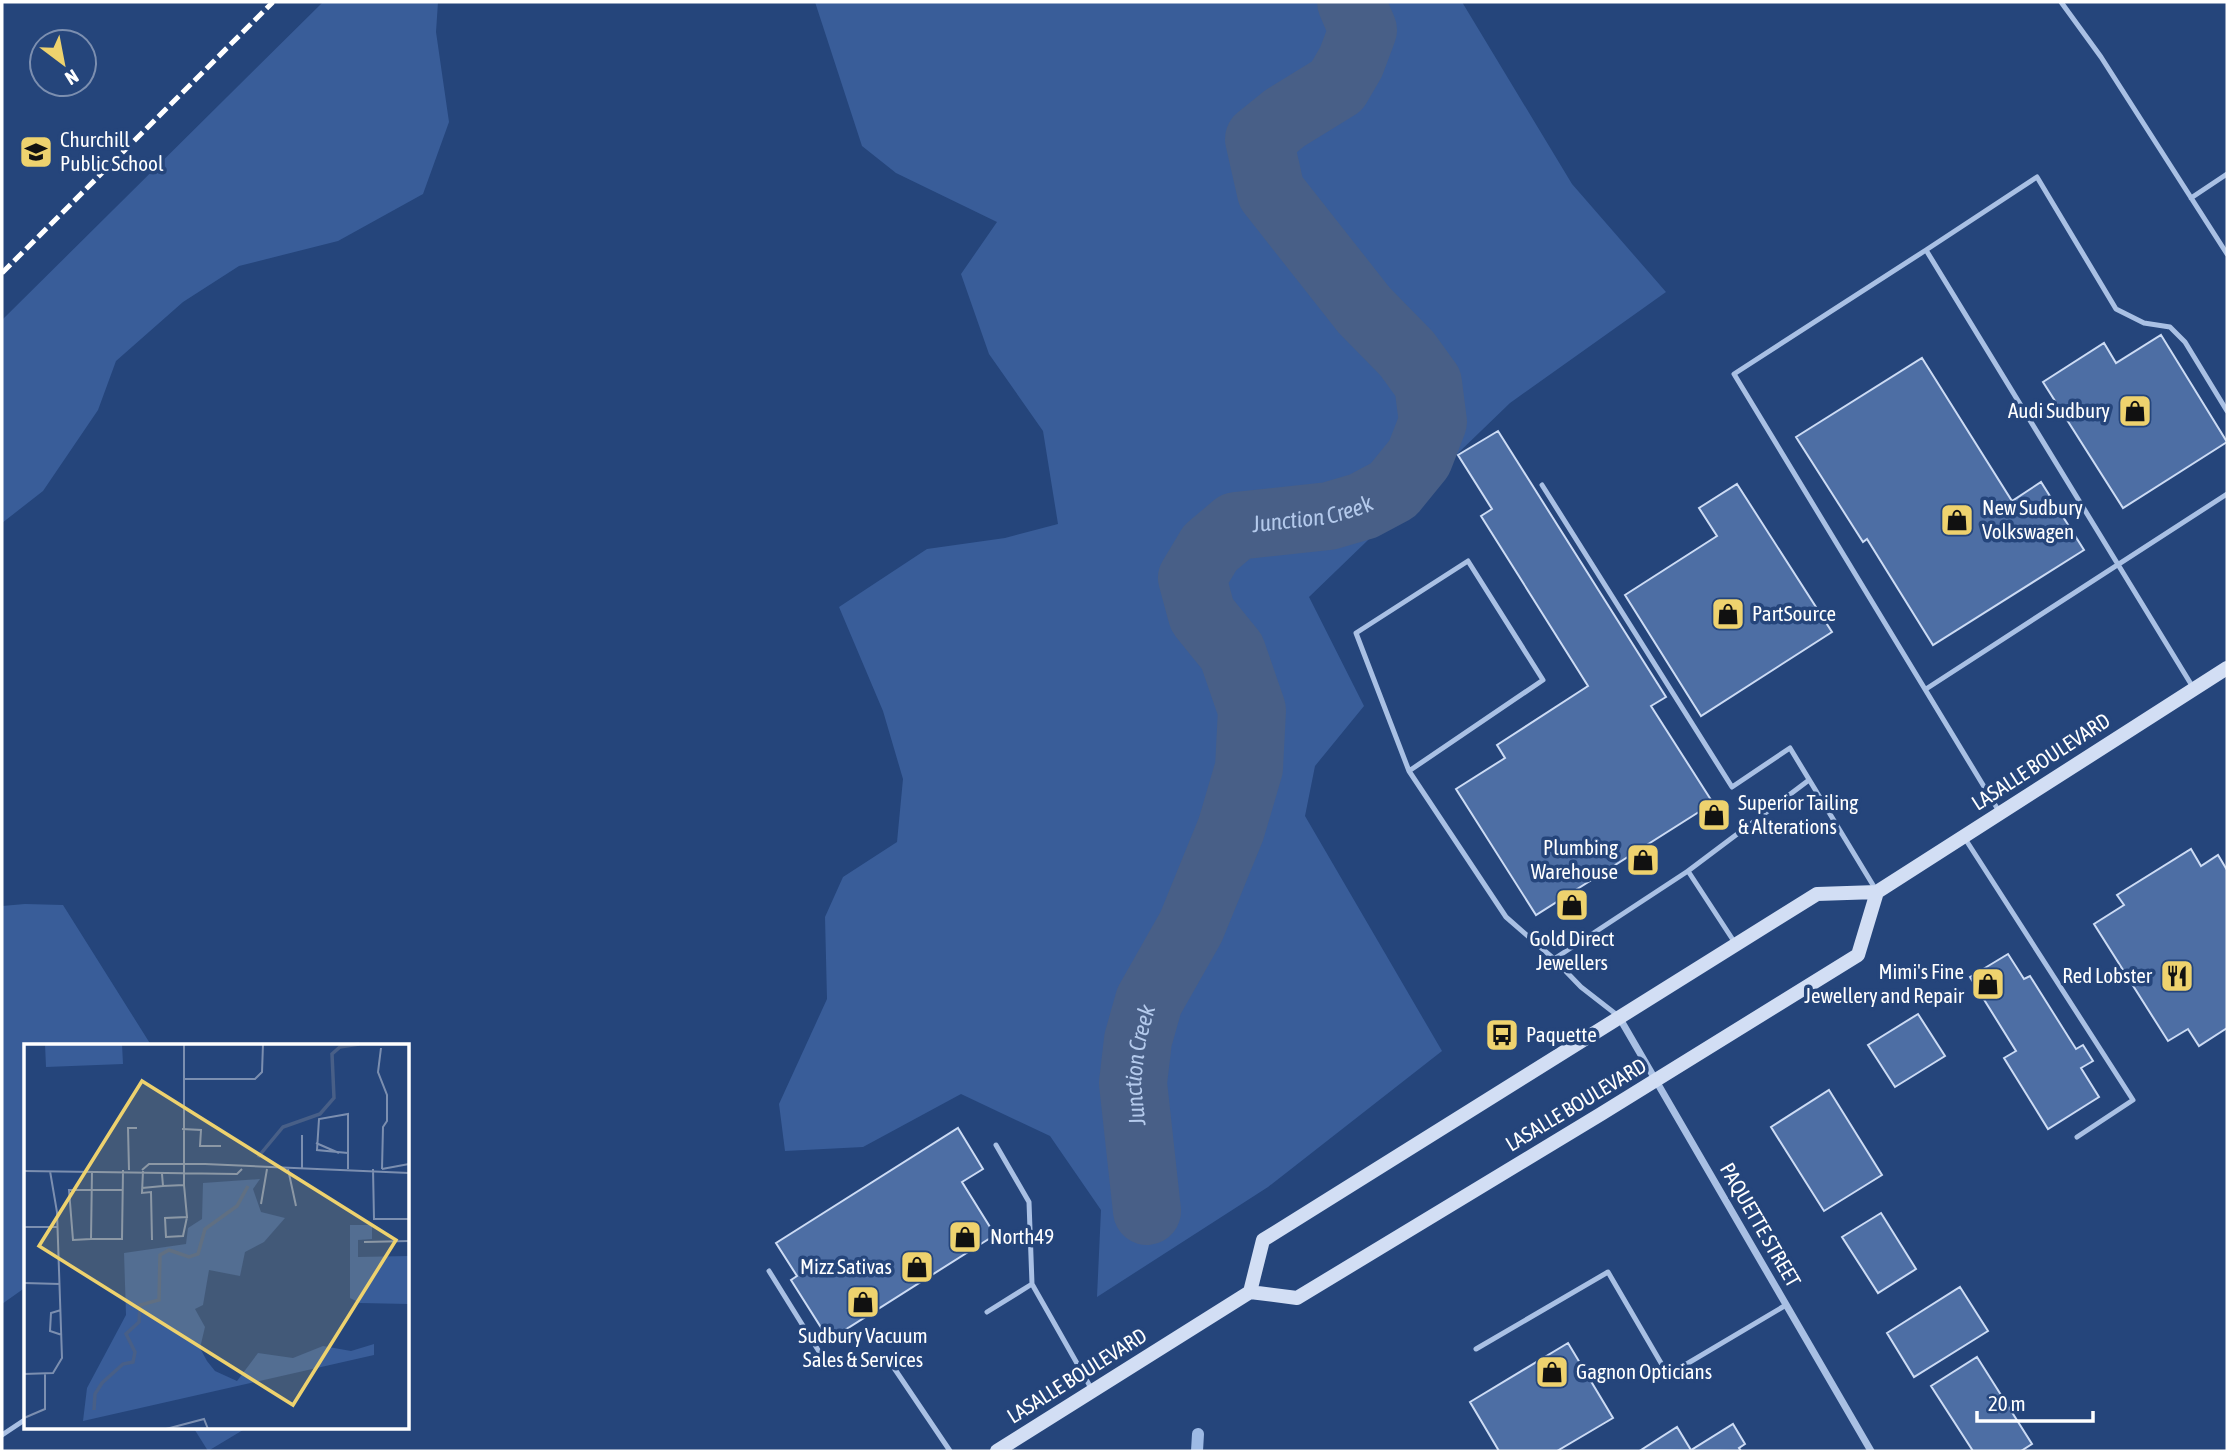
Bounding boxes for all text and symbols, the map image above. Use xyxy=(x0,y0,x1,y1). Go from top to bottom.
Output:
north arrow xyxy=(28,28,98,98)
text: N xyxy=(61,65,83,90)
place label: Churchill Public School xyxy=(60,127,164,175)
school or university icon: Churchill Public School xyxy=(17,133,55,171)
shop icon: Audi Sudbury xyxy=(2116,392,2154,430)
place label: Audi Sudbury xyxy=(2008,398,2110,422)
water label: Junction Creek xyxy=(1250,490,1378,537)
place label: New Sudbury Volkswagen xyxy=(1982,495,2083,543)
shop icon: New Sudbury Volkswagen xyxy=(1938,501,1976,539)
shop icon: PartSource xyxy=(1709,595,1747,633)
place label: PartSource xyxy=(1752,601,1836,625)
street label: LASALLE BOULEVARD xyxy=(1967,708,2114,815)
place label: Superior Tailing & Alterations xyxy=(1738,790,1858,838)
shop icon: Superior Tailing & Alterations xyxy=(1695,796,1733,834)
place label: Plumbing Warehouse xyxy=(1531,835,1618,883)
shop icon: Plumbing Warehouse xyxy=(1624,841,1662,879)
shop icon: Gold Direct Jewellers xyxy=(1553,886,1591,924)
place label: Gold Direct Jewellers xyxy=(1529,926,1615,974)
restaurant icon: Red Lobster xyxy=(2158,957,2196,995)
place label: Mimi's Fine Jewellery and Repair xyxy=(1804,959,1965,1007)
place label: Red Lobster xyxy=(2062,963,2153,987)
shop icon: Mimi's Fine Jewellery and Repair xyxy=(1969,965,2007,1003)
water label: Junction Creek xyxy=(1120,1001,1161,1128)
bus stop icon: Paquette xyxy=(1483,1016,1521,1054)
place label: Paquette xyxy=(1526,1022,1597,1046)
inset map xyxy=(24,1044,410,1428)
street label: LASALLE BOULEVARD xyxy=(1501,1053,1650,1156)
street label: PAQUETTE STREET xyxy=(1716,1158,1806,1291)
shop icon: North49 xyxy=(946,1218,984,1256)
place label: North49 xyxy=(990,1224,1054,1248)
shop icon: Mizz Sativas xyxy=(898,1248,936,1286)
place label: Mizz Sativas xyxy=(800,1254,892,1278)
shop icon: Sudbury Vacuum Sales & Services xyxy=(844,1283,882,1321)
place label: Sudbury Vacuum Sales & Services xyxy=(798,1323,928,1371)
street label: LASALLE BOULEVARD xyxy=(1002,1323,1151,1428)
shop icon: Gagnon Opticians xyxy=(1533,1353,1571,1391)
place label: Gagnon Opticians xyxy=(1576,1359,1712,1383)
scale bar xyxy=(1977,1380,2092,1424)
text: 20 m xyxy=(1988,1391,2026,1415)

